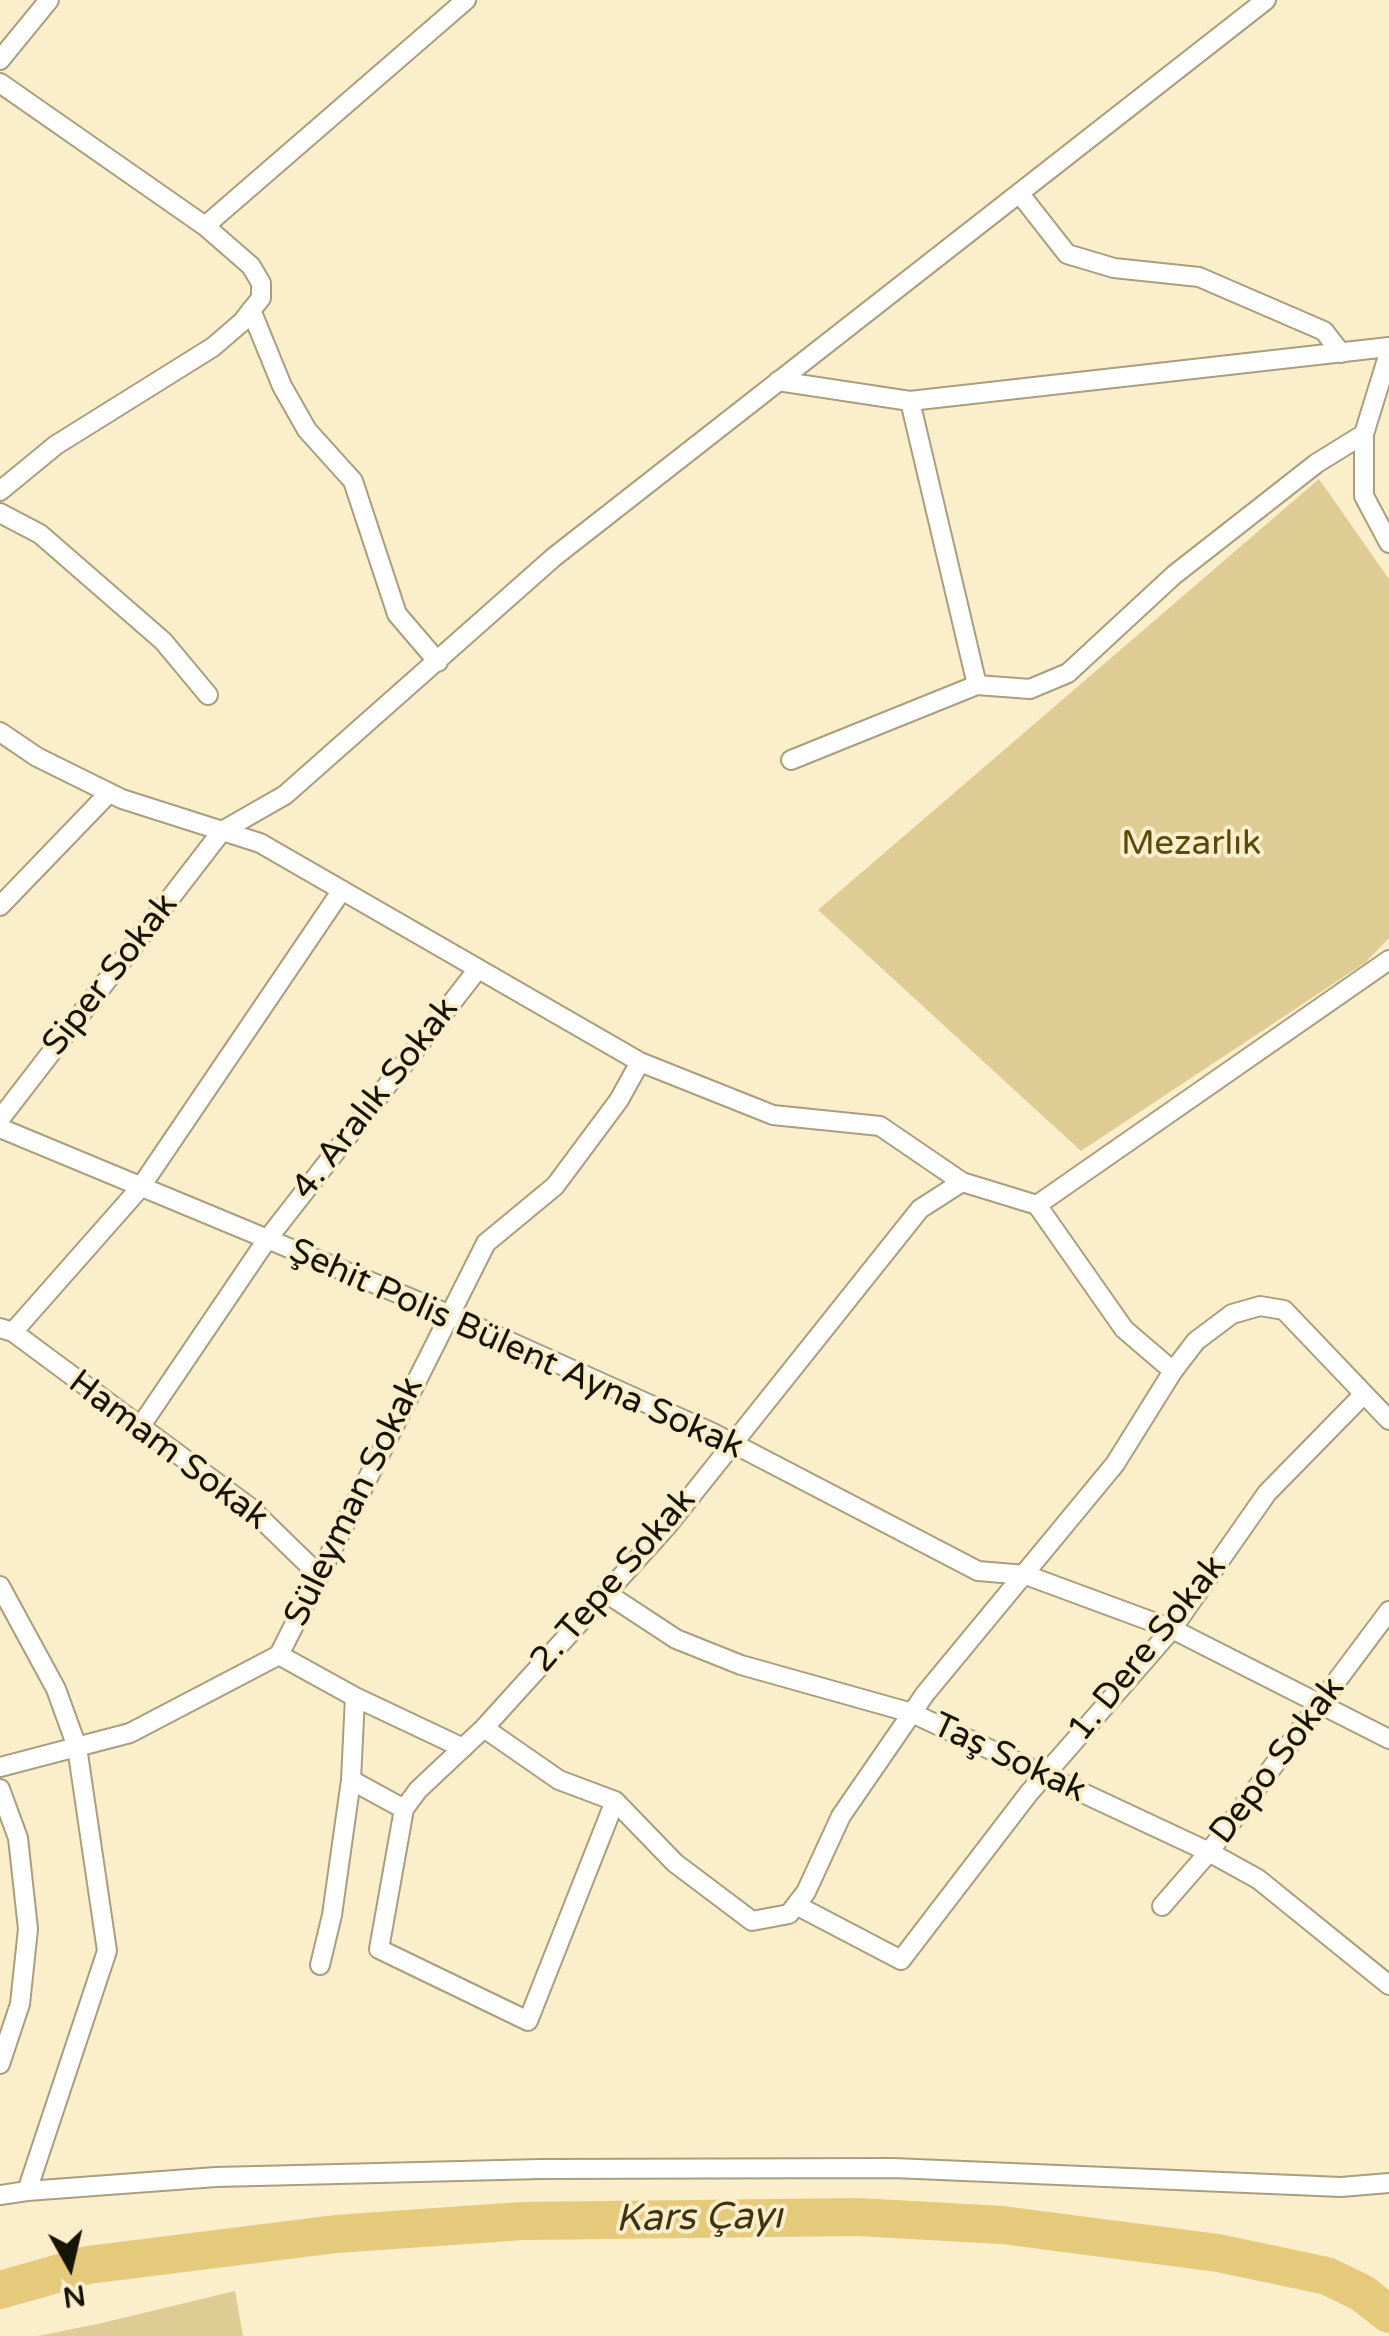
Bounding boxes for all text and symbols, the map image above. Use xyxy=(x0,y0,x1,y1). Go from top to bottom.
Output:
park label: Mezarlık xyxy=(1121,824,1261,866)
street label: Siper Sokak xyxy=(35,885,187,1065)
street label: 4. Aralık Sokak xyxy=(284,990,468,1208)
street label: Şehit Polis Bülent Ayna Sokak xyxy=(282,1231,750,1469)
street label: Hamam Sokak xyxy=(60,1362,276,1540)
street label: Süleyman Sokak xyxy=(276,1370,434,1634)
street label: 2. Tepe Sokak xyxy=(523,1480,705,1682)
street label: 1. Dere Sokak xyxy=(1060,1547,1236,1751)
street label: Depo Sokak xyxy=(1202,1669,1354,1853)
street label: Taş Sokak xyxy=(926,1705,1092,1813)
water label: Kars Çayı xyxy=(615,2195,783,2243)
north arrow xyxy=(20,2216,120,2316)
text: N xyxy=(61,2277,88,2314)

